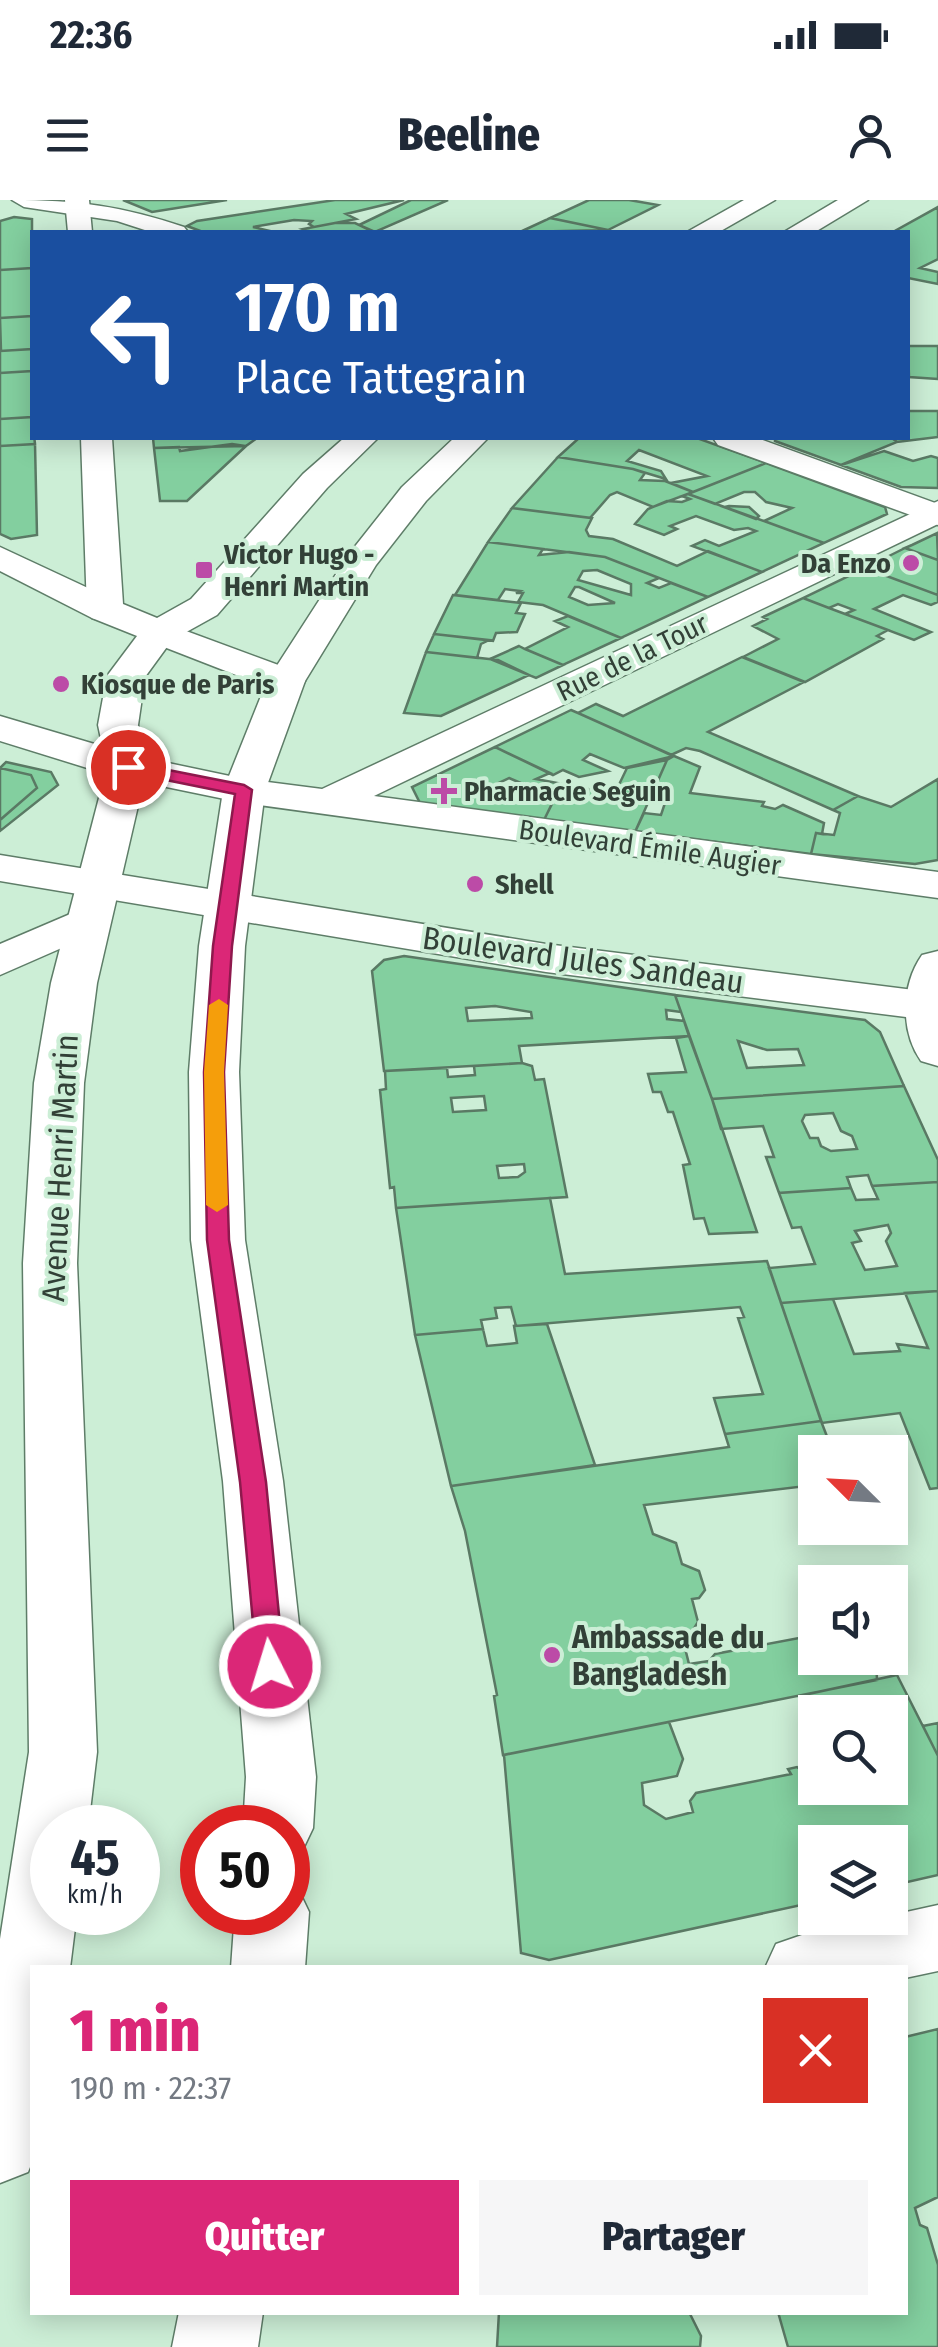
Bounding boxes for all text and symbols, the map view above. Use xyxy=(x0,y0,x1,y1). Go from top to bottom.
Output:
text: 22:36 xyxy=(50,12,132,58)
icon: menu xyxy=(40,108,95,163)
text: Beeline xyxy=(398,108,540,162)
icon: person xyxy=(843,108,898,163)
text: 170 m xyxy=(235,266,400,350)
icon: left xyxy=(70,270,200,400)
text: Place Tattegrain xyxy=(235,351,527,405)
place label: Victor Hugo - Henri Martin xyxy=(223,538,375,603)
place label: Da Enzo xyxy=(801,547,891,580)
marker: Da Enzo xyxy=(900,552,922,574)
marker: Victor Hugo - Henri Martin xyxy=(193,559,215,581)
street label: Rue de la Tour xyxy=(551,607,713,708)
place label: Kiosque de Paris xyxy=(81,668,274,701)
marker: Kiosque de Paris xyxy=(50,673,72,695)
pin xyxy=(86,725,171,810)
icon: arrive xyxy=(101,740,156,795)
place label: Pharmacie Seguin xyxy=(464,775,671,808)
marker: Pharmacie Seguin xyxy=(433,780,455,802)
street label: Boulevard Émile Augier xyxy=(517,813,783,882)
place label: Shell xyxy=(495,868,554,901)
marker: Shell xyxy=(464,873,486,895)
street label: Boulevard Jules Sandeau xyxy=(420,919,746,1001)
street label: Avenue Henri Martin xyxy=(34,1033,86,1303)
north arrow xyxy=(798,1435,908,1545)
map controls xyxy=(798,1435,908,1935)
button: sound xyxy=(798,1565,908,1675)
position arrow xyxy=(218,1614,322,1718)
place label: Ambassade du Bangladesh xyxy=(571,1618,765,1693)
marker: Ambassade du Bangladesh xyxy=(541,1644,563,1666)
button: search xyxy=(798,1695,908,1805)
speed limit sign: 50 xyxy=(180,1805,310,1935)
button: layers xyxy=(798,1825,908,1935)
text: 45 xyxy=(70,1828,120,1888)
text: km/h xyxy=(67,1880,123,1910)
text: 1 min xyxy=(70,1995,201,2067)
button: close xyxy=(763,1998,868,2103)
text: 190 m · 22:37 xyxy=(70,2069,231,2107)
button: Quitter xyxy=(70,2180,459,2295)
button: Partager xyxy=(479,2180,868,2295)

